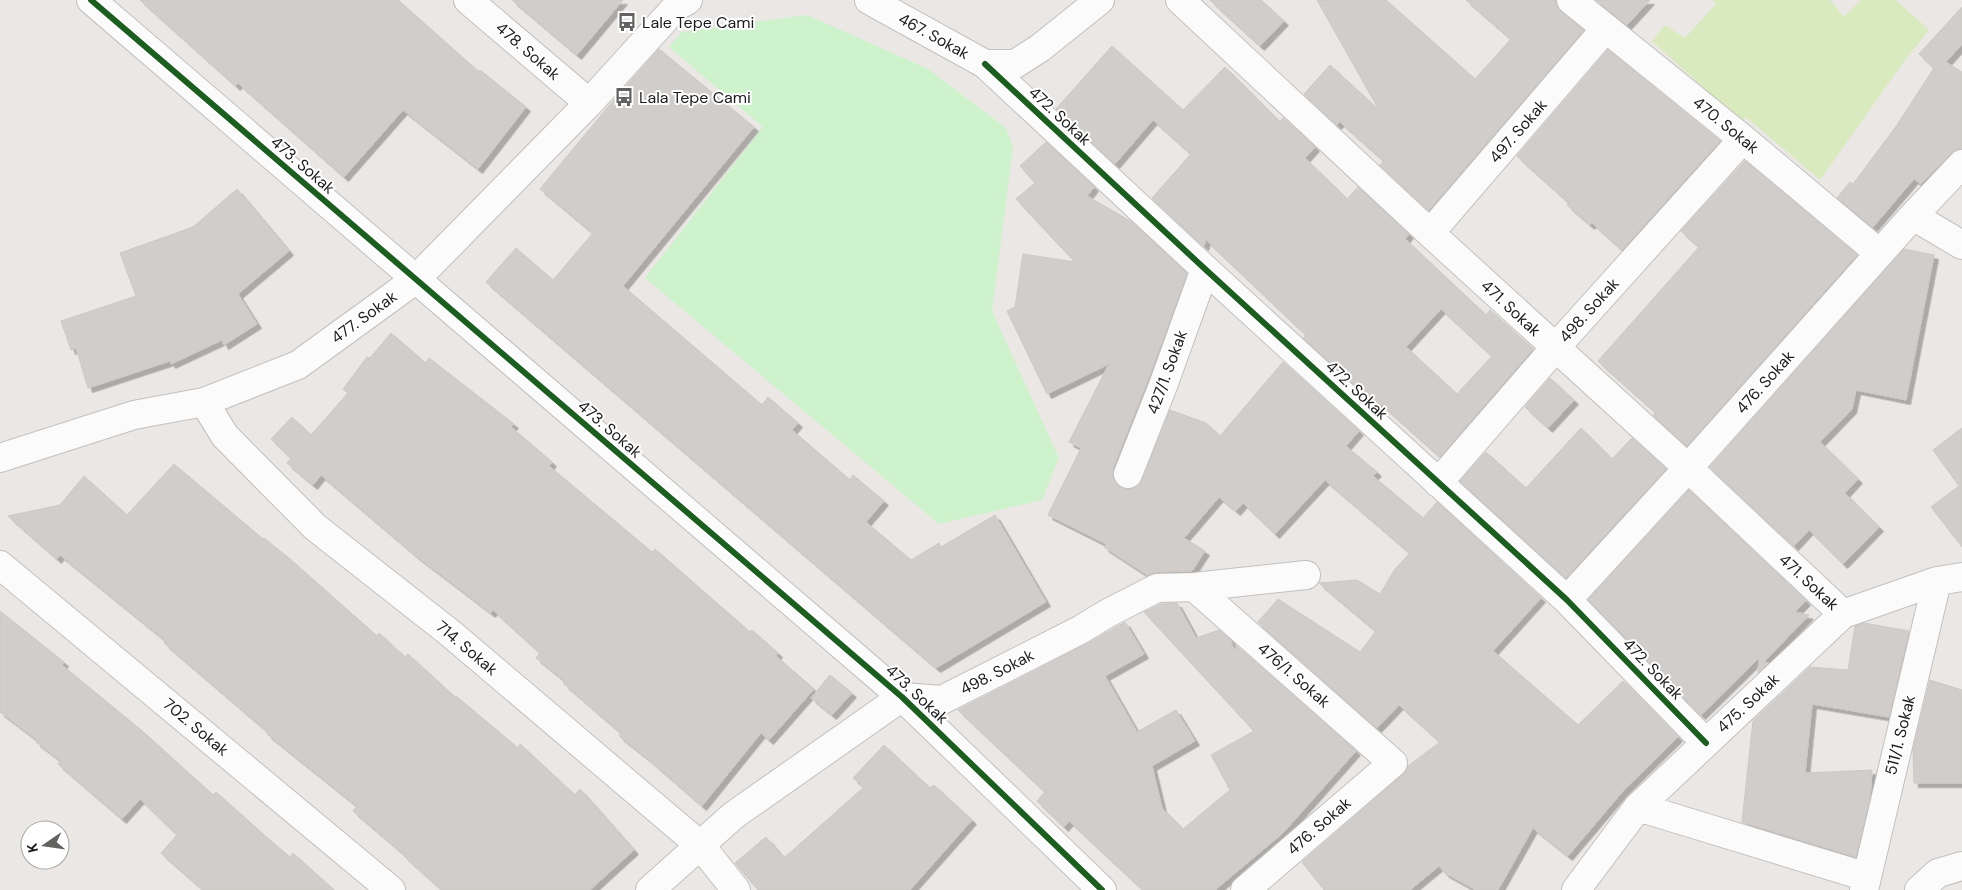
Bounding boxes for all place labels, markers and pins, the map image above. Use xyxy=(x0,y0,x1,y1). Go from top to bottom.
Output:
bus stop icon: Lale Tepe Cami xyxy=(616,11,638,33)
place label: Lale Tepe Cami xyxy=(642,12,754,33)
bus stop icon: Lala Tepe Cami xyxy=(613,86,635,108)
place label: Lala Tepe Cami xyxy=(639,87,751,108)

